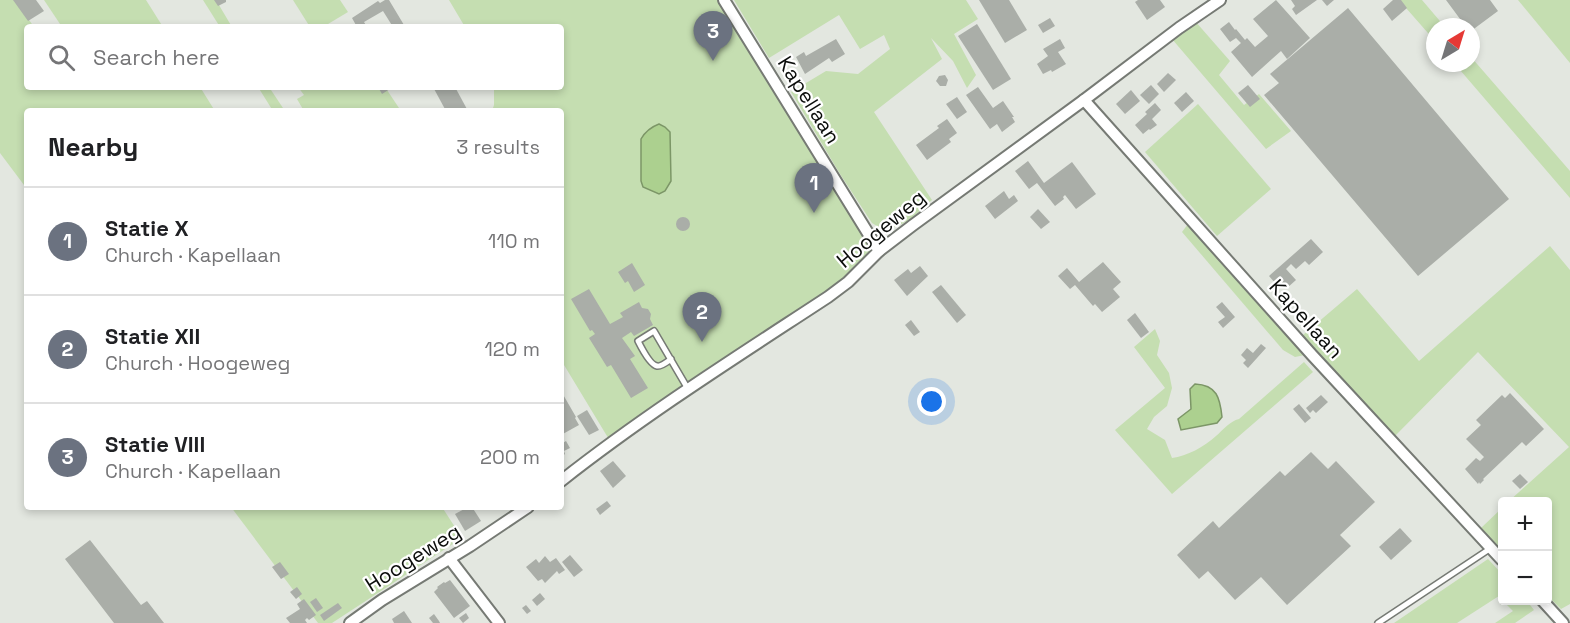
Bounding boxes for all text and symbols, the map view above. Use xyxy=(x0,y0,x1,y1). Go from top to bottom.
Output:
pin: 3 xyxy=(694,11,732,61)
north arrow xyxy=(1426,18,1480,72)
search box xyxy=(24,24,564,90)
icon: search xyxy=(45,41,78,74)
text: Search here xyxy=(93,43,220,71)
street label: Kapellaan xyxy=(772,51,847,149)
text: Nearby xyxy=(48,130,138,164)
text: 3 results xyxy=(456,134,540,160)
pin: 1 xyxy=(794,164,834,213)
street label: Hoogeweg xyxy=(831,184,931,274)
text: Statie X xyxy=(105,214,189,242)
text: 1 xyxy=(63,228,72,254)
text: 110 m xyxy=(488,228,540,254)
text: Church · Kapellaan xyxy=(105,242,281,268)
street label: Kapellaan xyxy=(1263,273,1349,364)
pin: 2 xyxy=(682,292,722,342)
text: Statie XII xyxy=(105,322,200,350)
text: 2 xyxy=(62,336,73,362)
text: 120 m xyxy=(484,336,540,362)
text: Church · Hoogeweg xyxy=(105,350,290,376)
your location xyxy=(917,387,946,416)
text: Statie VIII xyxy=(105,430,205,458)
text: 3 xyxy=(61,444,74,470)
text: 200 m xyxy=(480,444,540,470)
text: Church · Kapellaan xyxy=(105,458,281,484)
map controls xyxy=(1498,497,1552,605)
button: + xyxy=(1498,497,1552,551)
street label: Hoogeweg xyxy=(360,518,466,598)
button: − xyxy=(1498,551,1552,605)

